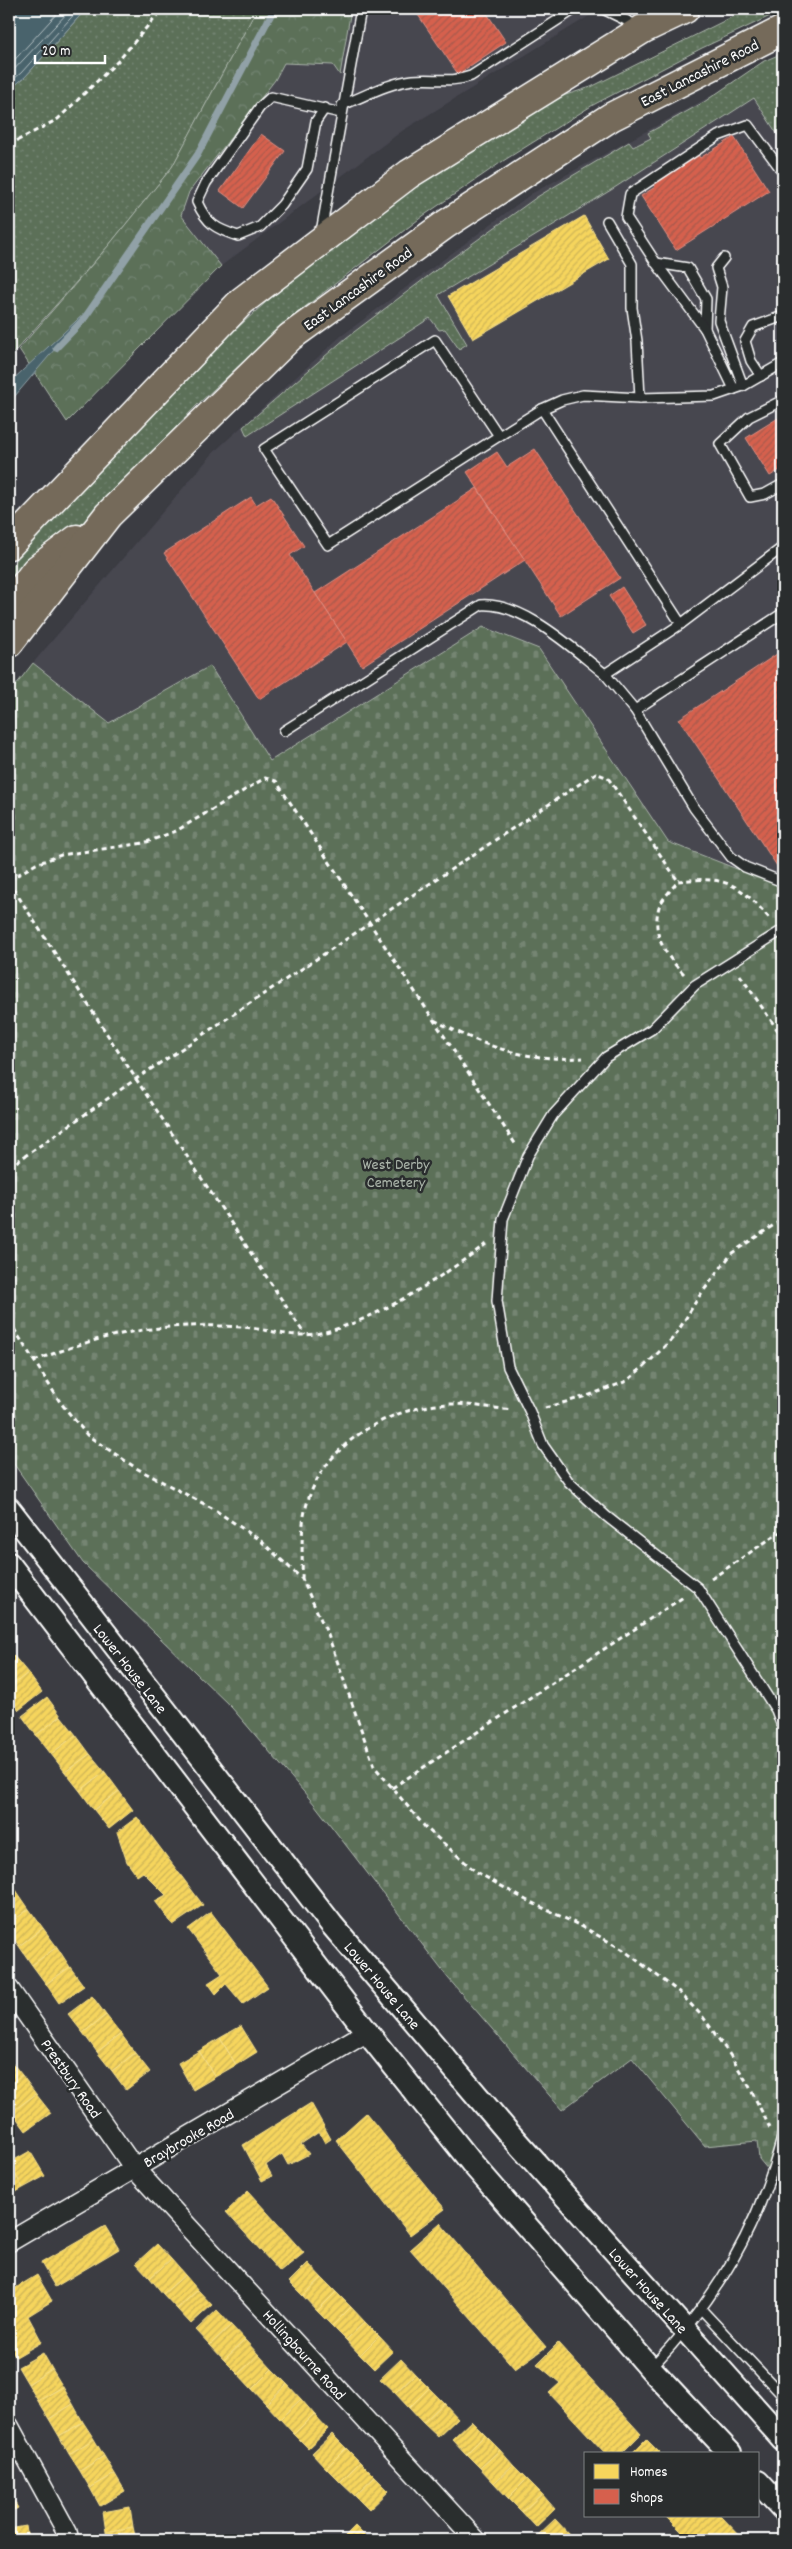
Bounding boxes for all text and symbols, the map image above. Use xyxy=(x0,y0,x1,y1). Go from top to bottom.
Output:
scale bar xyxy=(35,32,105,64)
street label: East Lancashire Road xyxy=(637,34,763,114)
text: 20 m xyxy=(42,41,70,63)
street label: East Lancashire Road xyxy=(299,243,418,338)
park label: West Derby Cemetery xyxy=(362,1154,430,1195)
street label: Lower House Lane xyxy=(86,1620,172,1719)
street label: Lower House Lane xyxy=(337,1938,425,2036)
street label: Prestbury Road xyxy=(34,2035,106,2124)
street label: Braybrooke Road xyxy=(139,2104,239,2175)
street label: Lower House Lane xyxy=(602,2244,692,2340)
street label: Hollingbourne Road xyxy=(256,2305,350,2406)
legend xyxy=(584,2452,760,2516)
text: Homes xyxy=(630,2462,668,2484)
text: Shops xyxy=(630,2488,663,2510)

